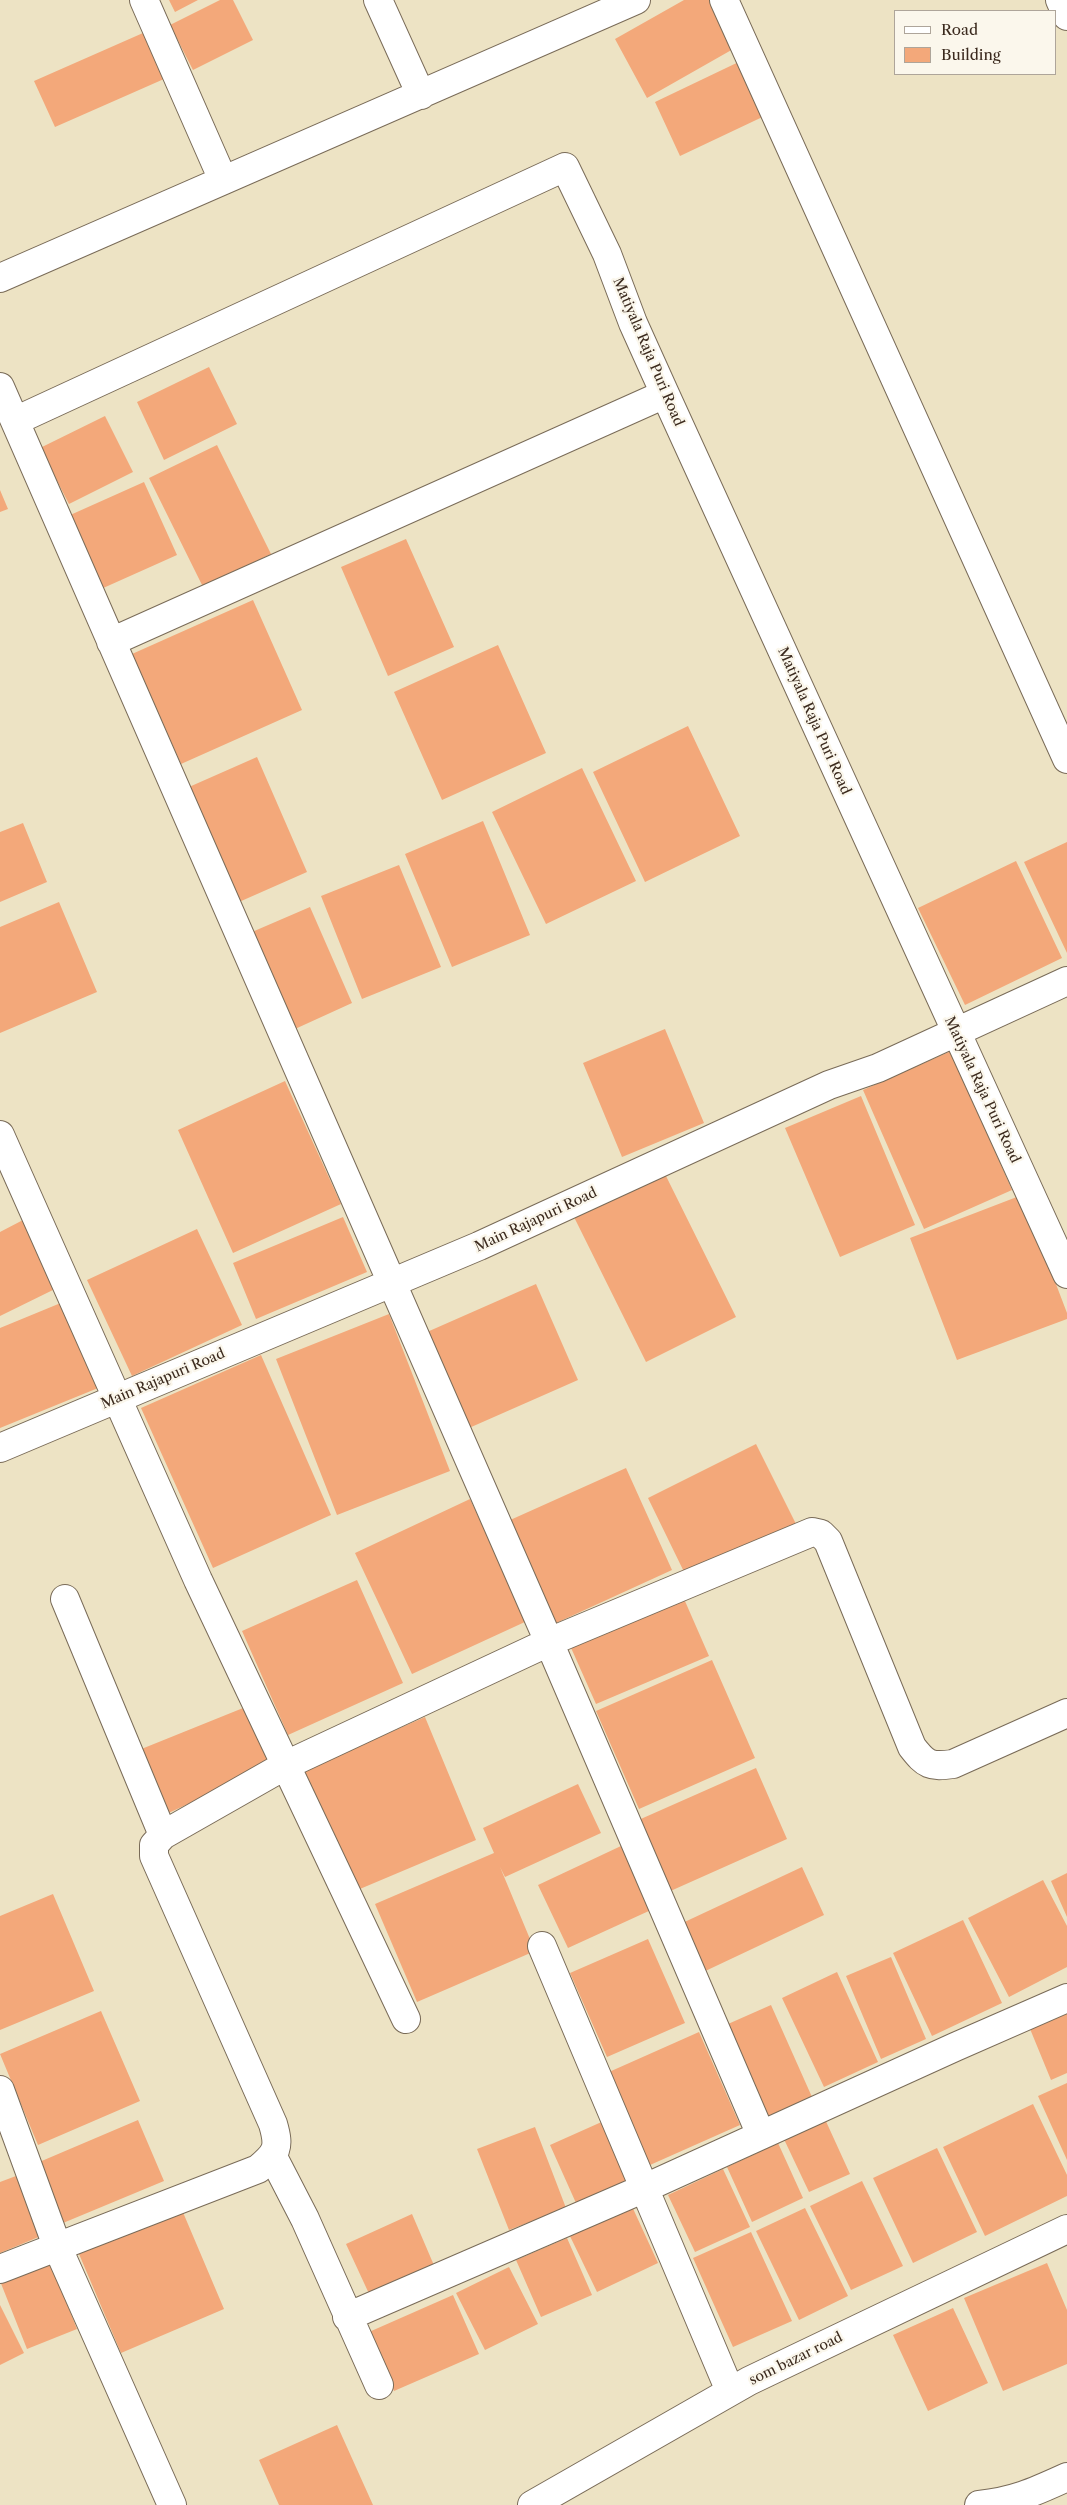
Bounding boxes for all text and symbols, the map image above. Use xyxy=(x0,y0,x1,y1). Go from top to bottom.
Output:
legend xyxy=(894,10,1057,75)
text: Road xyxy=(941,20,978,39)
text: Building xyxy=(941,45,1001,64)
street label: Matiyala Raja Puri Road xyxy=(609,275,687,429)
street label: Matiyala Raja Puri Road xyxy=(774,645,854,797)
street label: Matiyala Raja Puri Road xyxy=(941,1014,1023,1166)
street label: Main Rajapuri Road xyxy=(472,1184,600,1256)
street label: Main Rajapuri Road xyxy=(99,1345,227,1413)
street label: som bazar road xyxy=(747,2329,845,2389)

